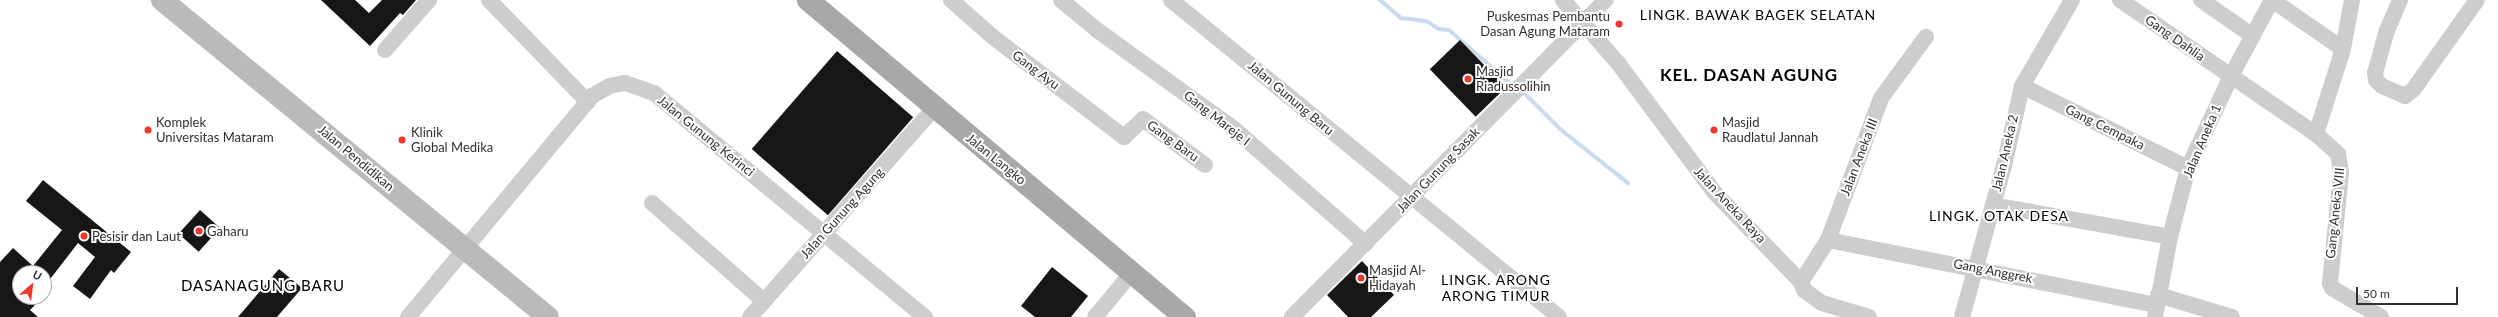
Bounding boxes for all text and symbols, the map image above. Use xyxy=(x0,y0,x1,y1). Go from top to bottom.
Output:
district label: LINGK. BAWAK BAGEK SELATAN xyxy=(1640,7,1876,23)
place label: Puskesmas Pembantu Dasan Agung Mataram xyxy=(1480,9,1610,40)
street label: Gang Dahlia xyxy=(2142,12,2208,64)
marker: Puskesmas Pembantu Dasan Agung Mataram xyxy=(1613,18,1625,30)
street label: Gang Ayu xyxy=(1009,47,1063,93)
street label: Jalan Gunung Baru xyxy=(1245,58,1337,138)
place label: Masjid Riadussolihin xyxy=(1476,64,1551,95)
district label: KEL. DASAN AGUNG xyxy=(1660,65,1838,85)
marker: Masjid Riadussolihin xyxy=(1463,74,1473,84)
street label: Gang Mareje I xyxy=(1181,87,1253,149)
street label: Jalan Gunung Kerinci xyxy=(655,92,757,180)
street label: Gang Cempaka xyxy=(2063,101,2147,153)
street label: Jalan Aneka 1 xyxy=(2179,102,2225,180)
street label: Jalan Aneka 2 xyxy=(1989,113,2021,193)
place label: Komplek Universitas Mataram xyxy=(156,115,274,146)
place label: Masjid Raudlatul Jannah xyxy=(1722,115,1819,146)
street label: Jalan Aneka III xyxy=(1837,116,1881,198)
street label: Gang Baru xyxy=(1144,117,1202,165)
street label: Jalan Pendidikan xyxy=(315,122,397,194)
street label: Jalan Gunung Sasak xyxy=(1393,124,1483,216)
marker: Komplek Universitas Mataram xyxy=(143,125,153,135)
place label: Klinik Global Medika xyxy=(411,125,493,156)
marker: Masjid Raudlatul Jannah xyxy=(1709,125,1719,135)
street label: Jalan Langko xyxy=(963,130,1029,188)
marker: Klinik Global Medika xyxy=(396,134,408,146)
street label: Jalan Gunung Agung xyxy=(797,164,887,262)
street label: Jalan Aneka Raya xyxy=(1691,164,1769,246)
street label: Gang Aneka VIII xyxy=(2322,166,2348,260)
district label: LINGK. OTAK DESA xyxy=(1929,208,2069,224)
place label: Gaharu xyxy=(207,223,249,239)
marker: Gaharu xyxy=(194,226,204,236)
place label: Pesisir dan Laut xyxy=(92,228,181,244)
marker: Pesisir dan Laut xyxy=(79,231,89,241)
street label: Gang Anggrek xyxy=(1952,256,2034,286)
place label: Masjid Al- Hidayah xyxy=(1369,263,1426,294)
north arrow xyxy=(12,265,52,305)
text: U xyxy=(31,267,44,282)
district label: LINGK. ARONG ARONG TIMUR xyxy=(1441,272,1551,304)
marker: Masjid Al- Hidayah xyxy=(1356,273,1366,283)
district label: DASANAGUNG BARU xyxy=(181,277,345,295)
scale bar xyxy=(2358,279,2460,305)
text: 50 m xyxy=(2363,286,2390,301)

